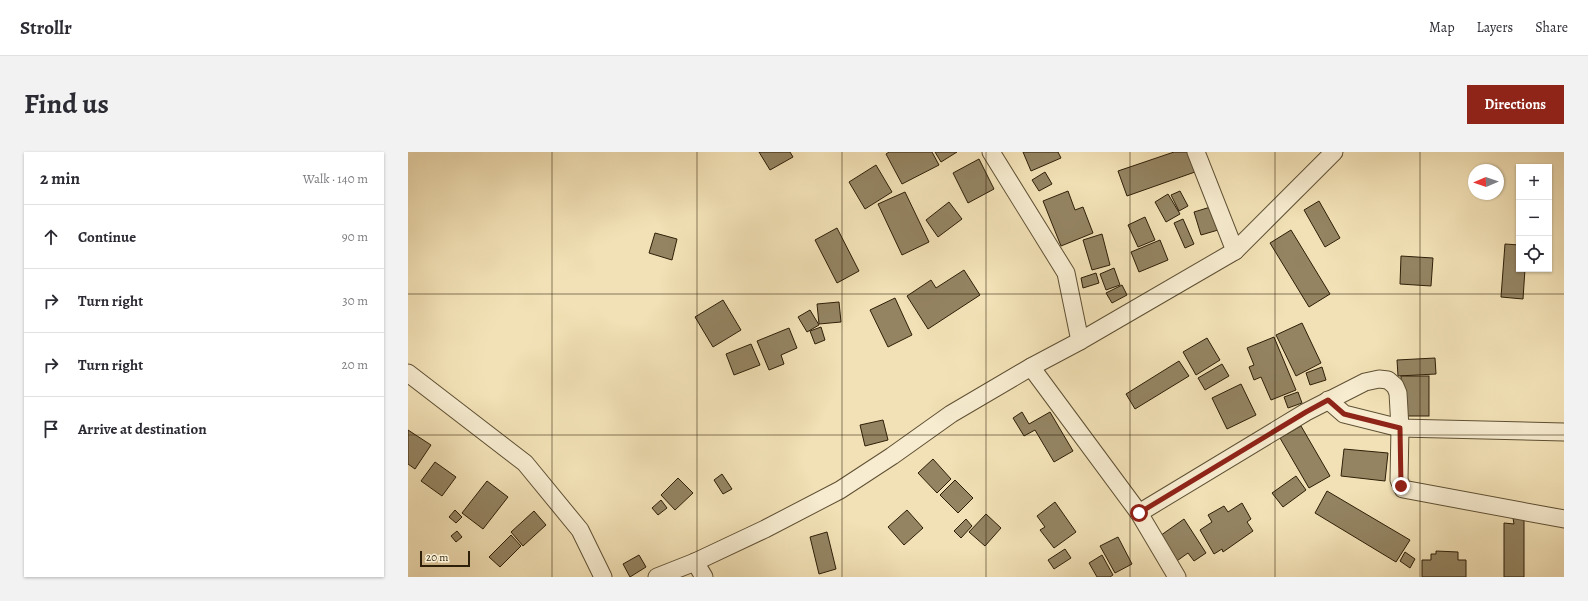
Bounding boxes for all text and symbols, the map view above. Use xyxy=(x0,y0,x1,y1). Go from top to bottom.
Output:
text: Strollr xyxy=(20,15,72,41)
text: Map xyxy=(1429,18,1455,37)
text: Layers xyxy=(1477,18,1513,37)
text: Share xyxy=(1535,18,1568,37)
text: Find us xyxy=(24,85,109,123)
button: Directions xyxy=(1467,85,1564,124)
north arrow xyxy=(1468,164,1504,200)
map controls xyxy=(1516,164,1552,272)
button: + xyxy=(1516,164,1552,200)
text: 2 min xyxy=(40,167,80,190)
text: Walk · 140 m xyxy=(303,170,368,187)
button: − xyxy=(1516,200,1552,236)
icon: ahead xyxy=(40,226,62,248)
text: Continue xyxy=(78,227,136,247)
text: 90 m xyxy=(342,228,368,245)
button: locate xyxy=(1516,236,1552,272)
icon: right xyxy=(40,290,62,312)
text: Turn right xyxy=(78,291,143,311)
text: 30 m xyxy=(342,292,368,309)
icon: right xyxy=(40,354,62,376)
text: Turn right xyxy=(78,355,143,375)
text: 20 m xyxy=(342,356,368,373)
icon: arrive xyxy=(40,418,62,440)
text: Arrive at destination xyxy=(78,419,207,439)
route end xyxy=(1392,477,1410,495)
route start xyxy=(1130,504,1148,522)
scale bar xyxy=(420,549,470,568)
text: 20 m xyxy=(426,550,448,565)

